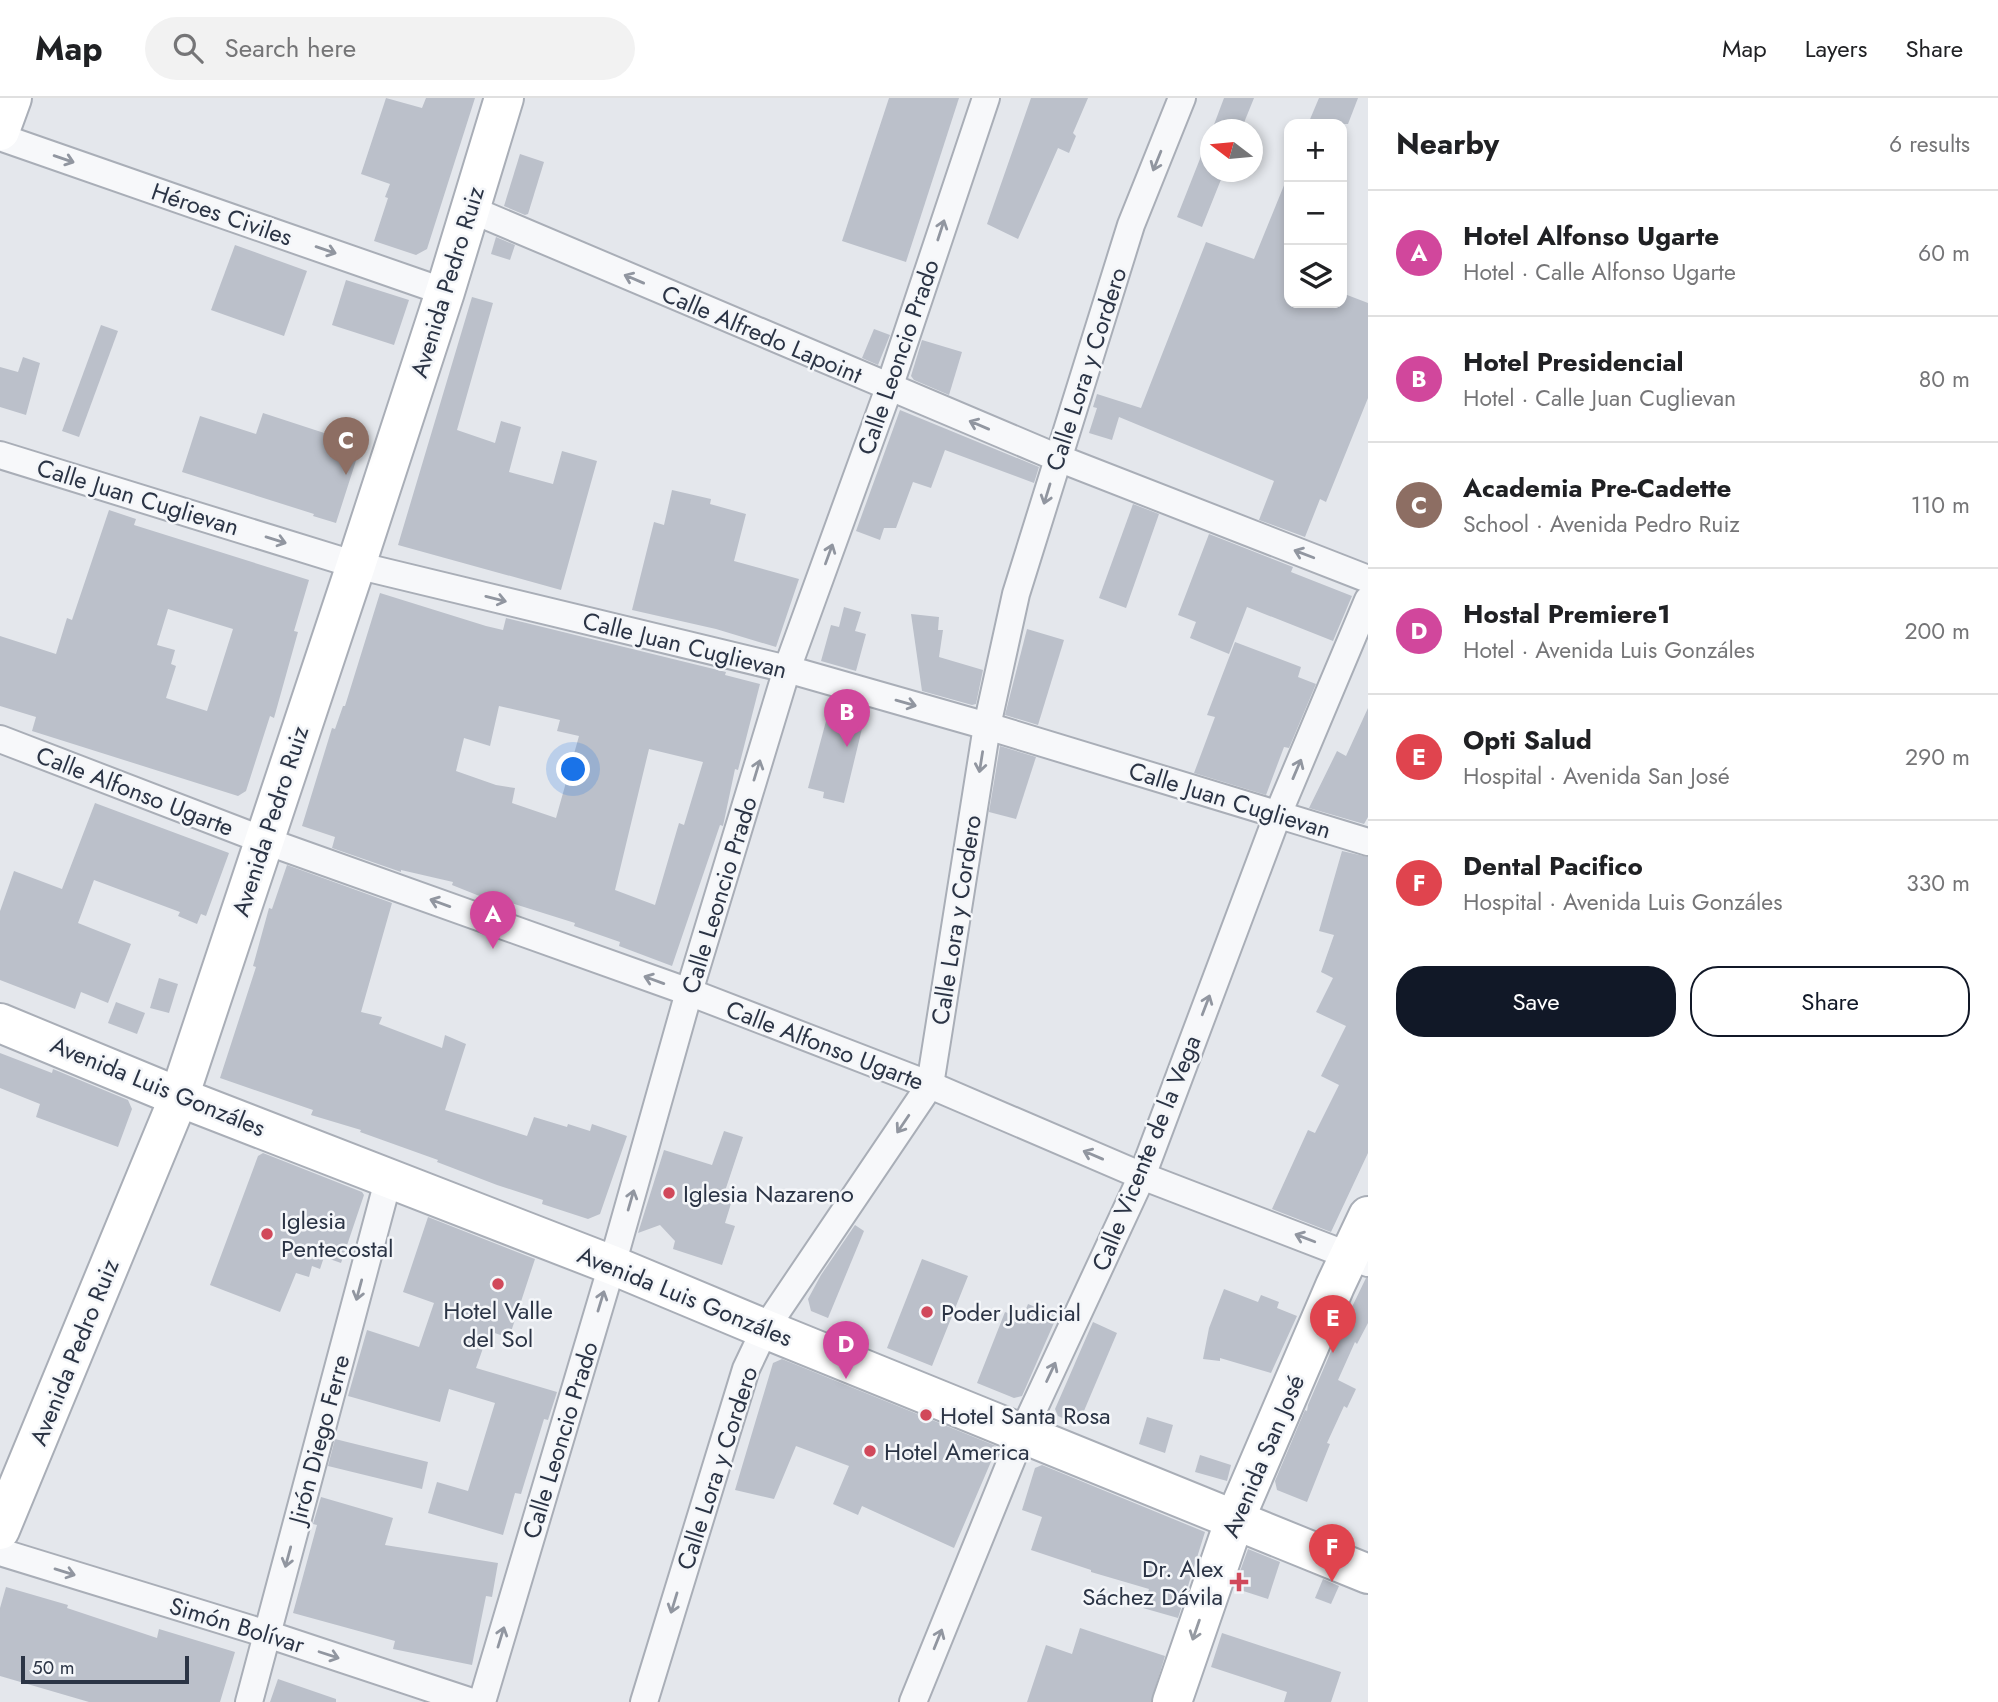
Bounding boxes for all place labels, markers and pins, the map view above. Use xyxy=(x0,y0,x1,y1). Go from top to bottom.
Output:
pin: C xyxy=(323,417,369,475)
pin: B xyxy=(824,689,870,747)
pin: A xyxy=(470,891,516,949)
place label: Iglesia Nazareno xyxy=(683,1176,854,1211)
marker: Iglesia Nazareno xyxy=(661,1185,677,1201)
place label: Iglesia Pentecostal xyxy=(281,1203,394,1266)
marker: Iglesia Pentecostal xyxy=(259,1226,275,1242)
marker: Hotel Valle del Sol xyxy=(490,1276,506,1292)
place label: Hotel Valle del Sol xyxy=(443,1293,553,1356)
place label: Poder Judicial xyxy=(941,1295,1081,1330)
pin: E xyxy=(1310,1295,1356,1353)
marker: Poder Judicial xyxy=(919,1304,935,1320)
pin: D xyxy=(823,1321,869,1379)
place label: Hotel Santa Rosa xyxy=(940,1398,1111,1433)
marker: Hotel Santa Rosa xyxy=(918,1407,934,1423)
place label: Hotel America xyxy=(884,1434,1030,1469)
marker: Hotel America xyxy=(862,1443,878,1459)
pin: F xyxy=(1309,1524,1355,1582)
place label: Dr. Alex Sáchez Dávila xyxy=(1082,1551,1224,1614)
marker: Dr. Alex Sáchez Dávila xyxy=(1229,1572,1249,1592)

